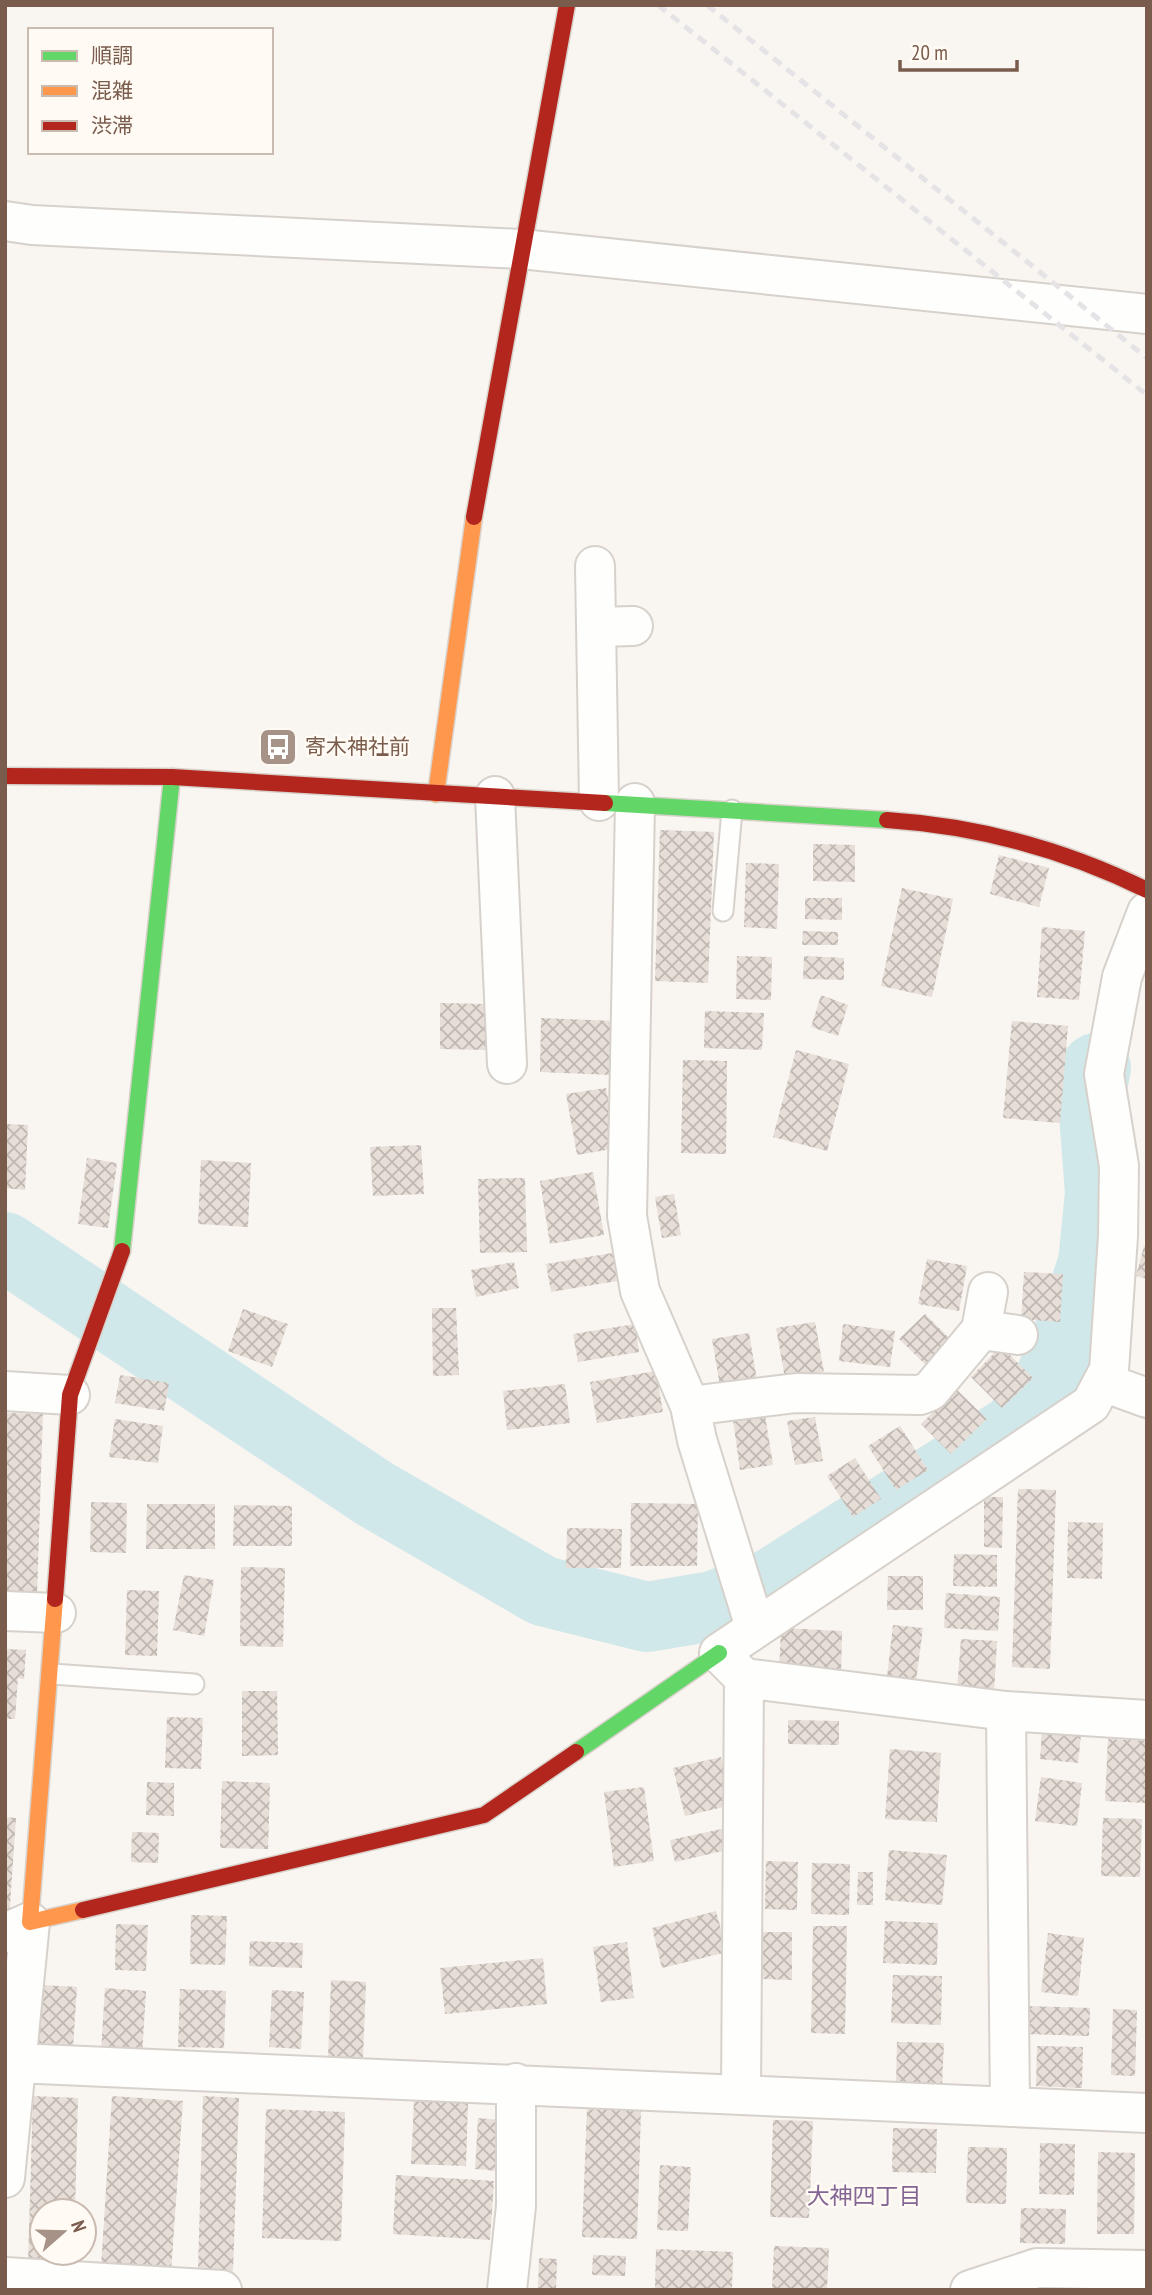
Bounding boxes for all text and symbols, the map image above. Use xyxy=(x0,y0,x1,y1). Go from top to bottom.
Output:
legend xyxy=(28,28,273,154)
scale bar xyxy=(900,28,1017,72)
text: 20 m xyxy=(911,39,948,66)
text: 順調 xyxy=(91,42,133,69)
text: 混雑 xyxy=(91,77,133,104)
text: 渋滞 xyxy=(91,112,133,139)
bus stop icon: 寄木神社前 xyxy=(257,726,299,768)
place label: 寄木神社前 xyxy=(305,733,410,760)
district label: 大神四丁目 xyxy=(807,2181,922,2210)
north arrow xyxy=(28,2197,98,2267)
text: N xyxy=(66,2217,92,2235)

